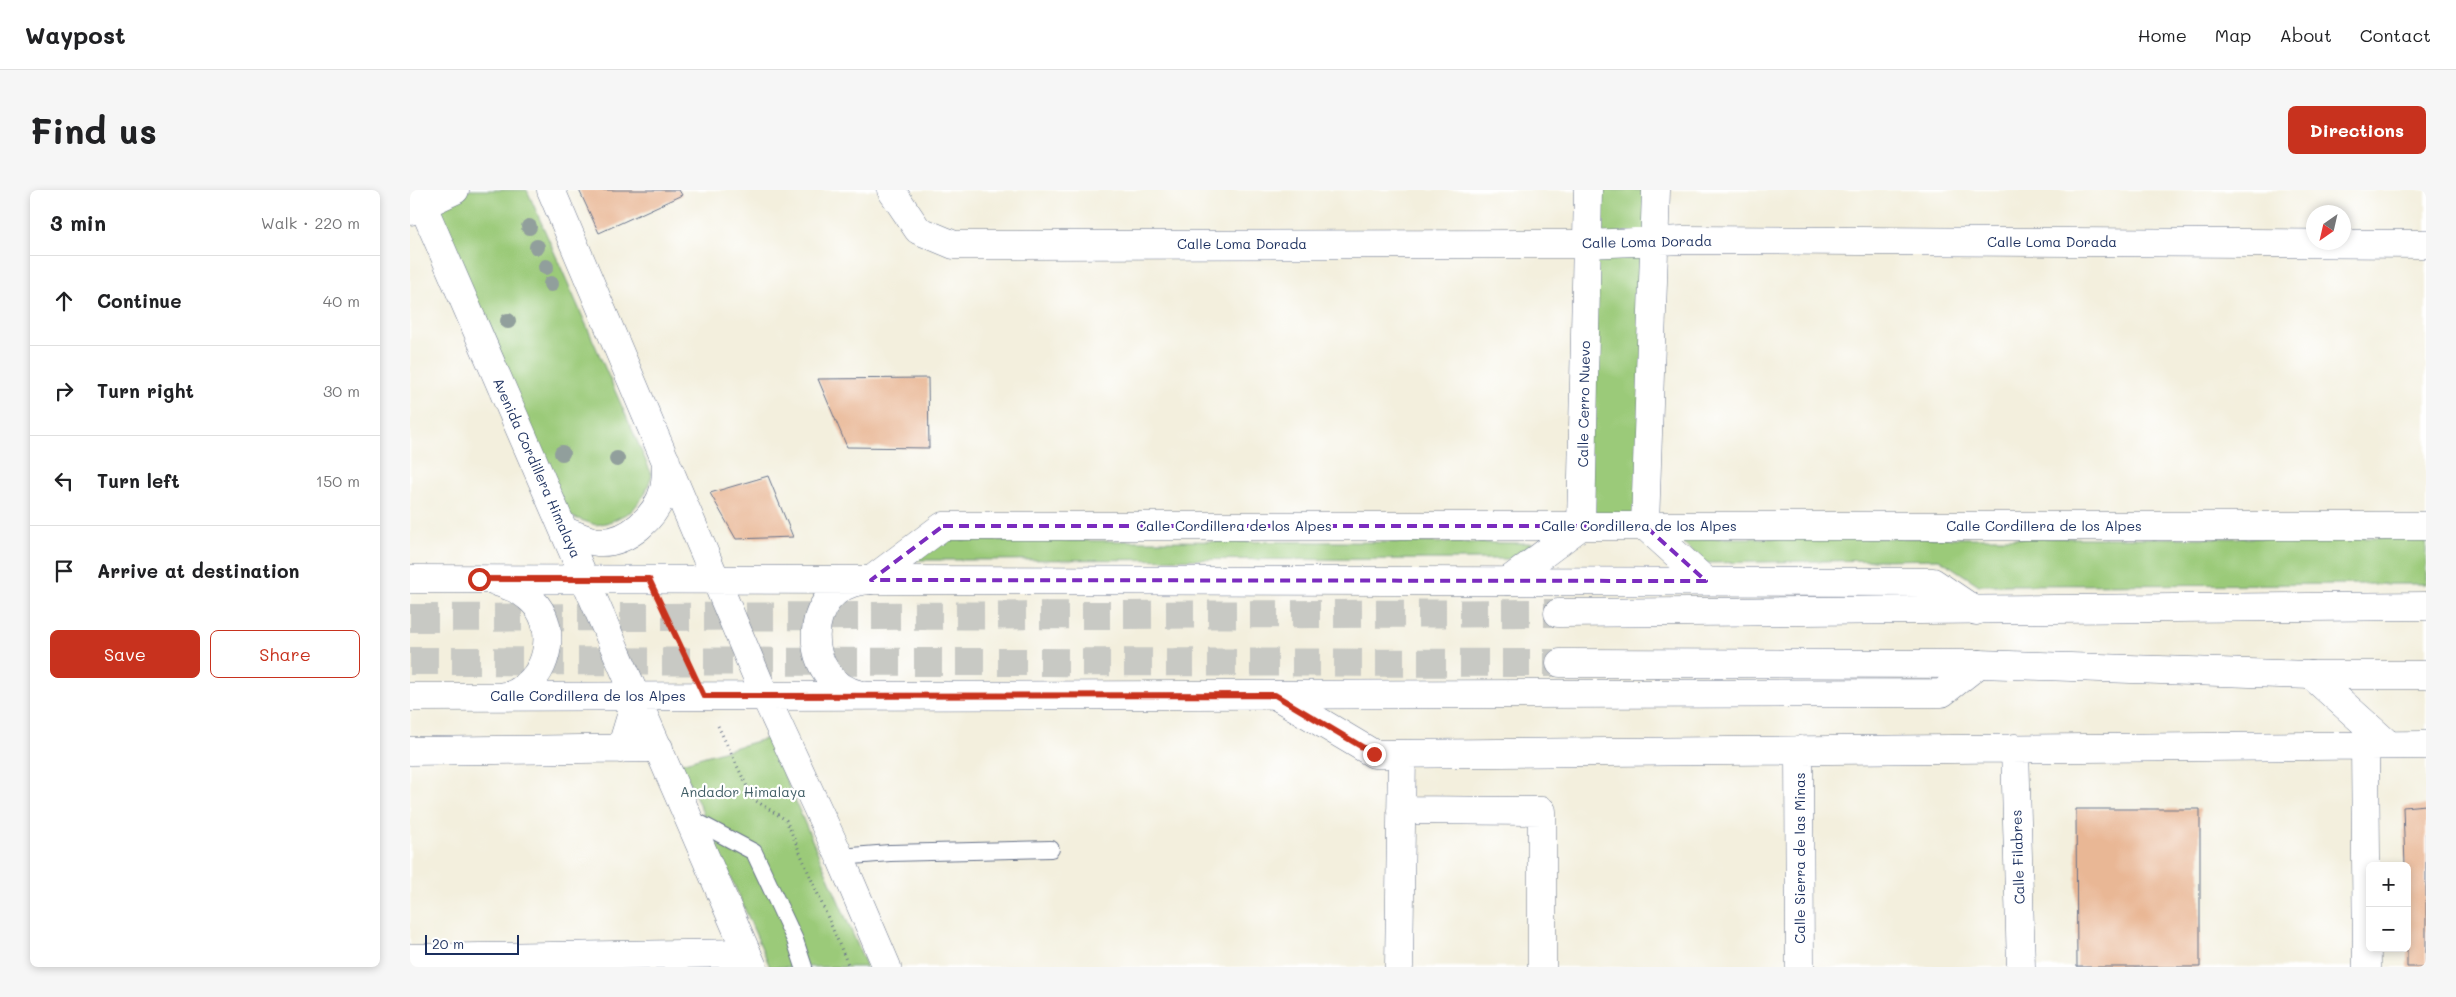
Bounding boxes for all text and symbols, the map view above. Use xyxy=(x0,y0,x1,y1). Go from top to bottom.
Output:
text: Waypost xyxy=(25,19,126,50)
text: Home xyxy=(2138,23,2187,47)
text: Map xyxy=(2215,23,2251,47)
text: About xyxy=(2279,23,2332,47)
text: Contact xyxy=(2360,23,2431,47)
button: Directions xyxy=(2288,106,2426,154)
text: Find us xyxy=(30,107,157,153)
north arrow xyxy=(2306,205,2351,250)
text: 3 min xyxy=(50,209,106,236)
text: Walk · 220 m xyxy=(261,212,360,233)
street label: Calle Loma Dorada xyxy=(1582,231,1712,252)
street label: Calle Loma Dorada xyxy=(1987,232,2117,251)
street label: Calle Loma Dorada xyxy=(1177,234,1307,253)
icon: ahead xyxy=(50,287,78,315)
text: Continue xyxy=(97,288,182,313)
text: 40 m xyxy=(323,290,360,311)
street label: Calle Cerro Nuevo xyxy=(1573,340,1594,468)
street label: Avenida Cordillera Himalaya xyxy=(489,375,586,561)
icon: right xyxy=(50,377,78,405)
text: Turn right xyxy=(97,378,194,403)
text: 30 m xyxy=(323,380,360,401)
icon: left xyxy=(50,467,78,495)
text: Turn left xyxy=(97,468,180,493)
text: 150 m xyxy=(316,470,360,491)
street label: Calle Cordillera de los Alpes xyxy=(1136,516,1332,535)
street label: Calle Cordillera de los Alpes xyxy=(1541,516,1737,535)
street label: Calle Cordillera de los Alpes xyxy=(1946,516,2142,535)
icon: arrive xyxy=(50,557,78,585)
text: Arrive at destination xyxy=(97,558,300,583)
route start xyxy=(468,568,491,591)
button: Save xyxy=(50,630,200,678)
button: Share xyxy=(210,630,360,678)
street label: Calle Cordillera de los Alpes xyxy=(490,686,686,705)
route end xyxy=(1363,743,1386,766)
street label: Calle Sierra de las Minas xyxy=(1790,772,1809,944)
park label: Andador Himalaya xyxy=(680,782,806,801)
street label: Calle Filabres xyxy=(2006,809,2029,905)
map controls xyxy=(2366,862,2411,952)
button: + xyxy=(2366,862,2411,907)
button: − xyxy=(2366,907,2411,952)
scale bar xyxy=(425,932,519,955)
text: 20 m xyxy=(432,934,464,953)

